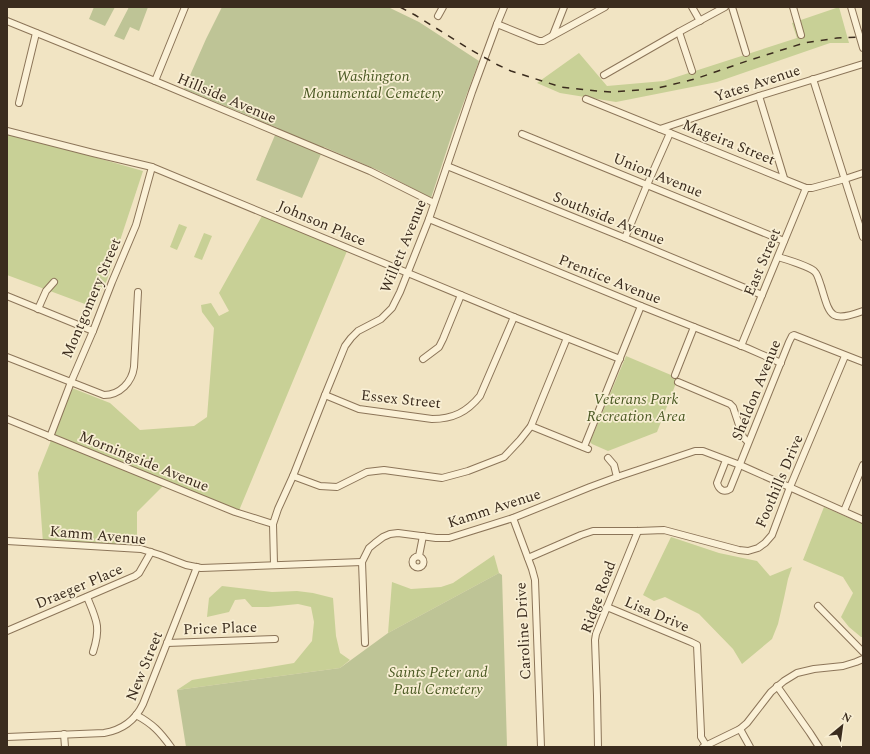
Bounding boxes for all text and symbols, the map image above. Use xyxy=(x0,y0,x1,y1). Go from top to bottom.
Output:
street label: Yates Avenue xyxy=(711,59,803,108)
park label: Washington Monumental Cemetery xyxy=(303,65,444,105)
street label: Hillside Avenue xyxy=(174,67,280,130)
street label: Mageira Street xyxy=(679,113,779,172)
street label: Union Avenue xyxy=(609,147,706,204)
street label: Southside Avenue xyxy=(549,186,668,251)
street label: Johnson Place xyxy=(274,195,370,252)
street label: Willett Avenue xyxy=(374,196,433,296)
street label: East Street xyxy=(738,225,787,300)
street label: Montgomery Street xyxy=(56,234,127,362)
street label: Prentice Avenue xyxy=(555,248,665,311)
street label: Sheldon Avenue xyxy=(726,336,787,444)
street label: Essex Street xyxy=(360,384,442,415)
park label: Veterans Park Recreation Area xyxy=(586,388,686,428)
street label: Morningside Avenue xyxy=(75,425,212,498)
street label: Foothills Drive xyxy=(749,431,809,531)
street label: Kamm Avenue xyxy=(445,483,544,534)
street label: Kamm Avenue xyxy=(49,520,147,551)
street label: Draeger Place xyxy=(32,558,127,615)
street label: Ridge Road xyxy=(575,558,622,637)
street label: Caroline Drive xyxy=(509,582,538,680)
street label: Lisa Drive xyxy=(621,590,693,638)
street label: Price Place xyxy=(183,616,257,641)
street label: New Street xyxy=(120,628,169,705)
park label: Saints Peter and Paul Cemetery xyxy=(388,661,488,701)
north arrow xyxy=(822,706,862,746)
text: N xyxy=(839,708,855,727)

